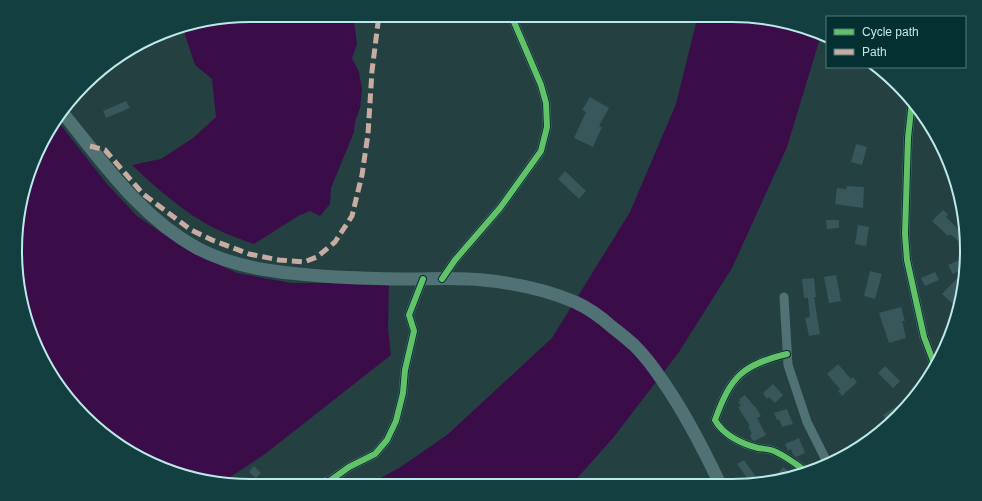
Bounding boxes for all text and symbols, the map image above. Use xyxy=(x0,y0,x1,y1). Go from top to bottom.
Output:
legend xyxy=(826,16,966,68)
text: Cycle path xyxy=(862,25,919,39)
text: Path xyxy=(862,45,887,59)

